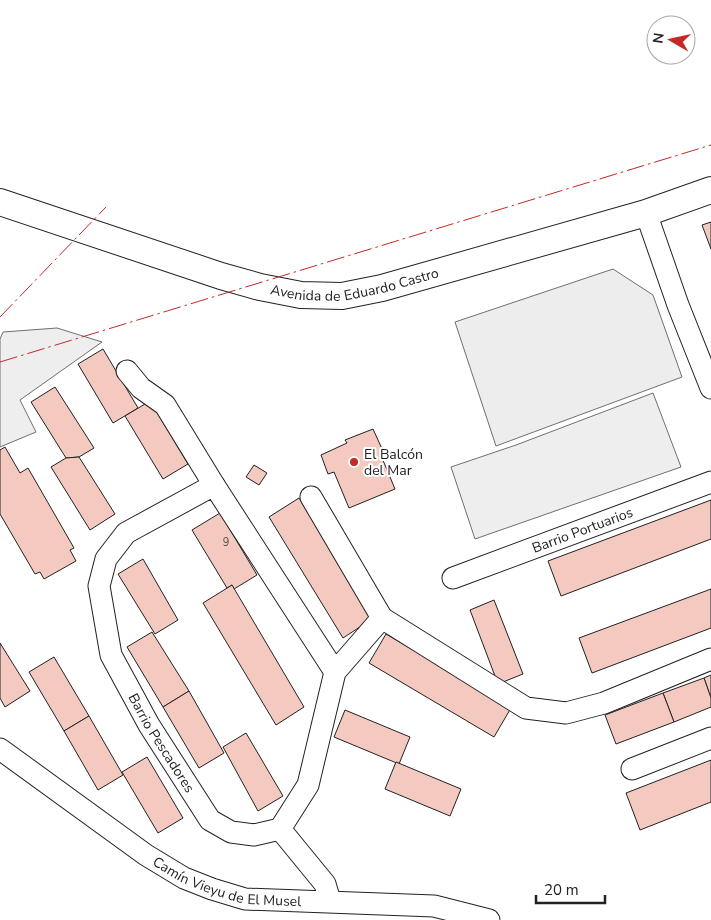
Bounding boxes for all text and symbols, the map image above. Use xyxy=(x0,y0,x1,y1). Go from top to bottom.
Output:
north arrow xyxy=(646,15,696,65)
text: N xyxy=(648,31,669,45)
street label: Avenida de Eduardo Castro xyxy=(269,263,441,306)
place label: El Balcón del Mar xyxy=(364,445,423,480)
marker: El Balcón del Mar xyxy=(348,456,360,468)
street label: Barrio Portuarios xyxy=(529,503,636,558)
house number: 9 xyxy=(223,535,229,550)
street label: Barrio Pescadores xyxy=(124,690,199,797)
street label: Camín Vieyu de El Musel xyxy=(149,852,303,911)
scale bar xyxy=(536,872,605,904)
text: 20 m xyxy=(544,880,579,900)

